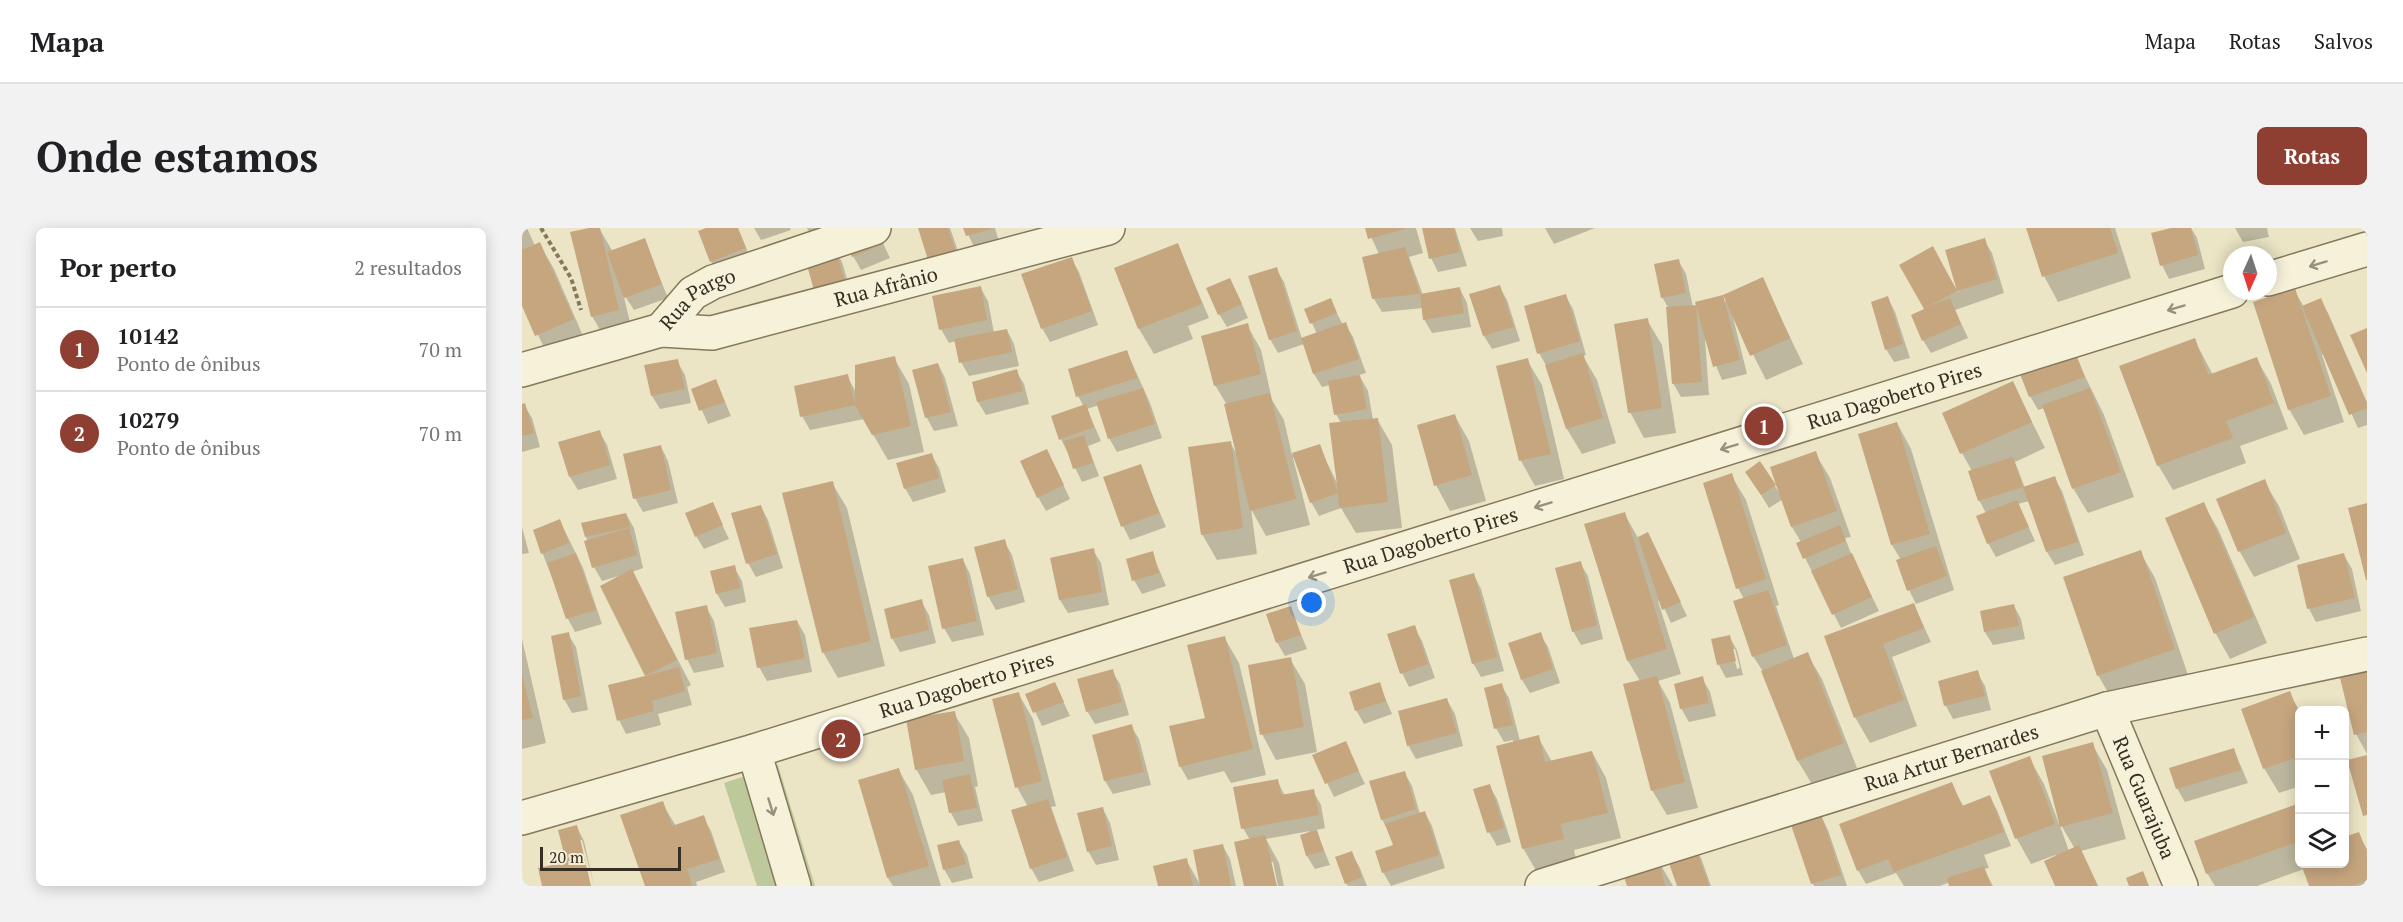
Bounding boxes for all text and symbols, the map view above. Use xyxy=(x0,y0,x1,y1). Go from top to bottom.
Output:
text: Mapa xyxy=(30,23,104,60)
text: Mapa xyxy=(2145,27,2196,55)
text: Rotas xyxy=(2229,27,2281,55)
text: Salvos xyxy=(2314,27,2373,55)
button: Rotas xyxy=(2257,127,2367,185)
text: Onde estamos xyxy=(36,128,318,184)
north arrow xyxy=(2223,246,2277,300)
text: Por perto xyxy=(60,250,176,284)
text: 2 resultados xyxy=(354,254,462,281)
one-way arrow xyxy=(2308,259,2327,270)
street label: Rua Afrânio xyxy=(831,260,941,313)
street label: Rua Pargo xyxy=(653,261,739,335)
one-way arrow xyxy=(2167,303,2186,314)
text: 10142 xyxy=(117,321,179,350)
text: 1 xyxy=(74,336,85,363)
text: 70 m xyxy=(419,336,462,363)
text: Ponto de ônibus xyxy=(117,350,261,377)
street label: Rua Dagoberto Pires xyxy=(1804,356,1985,435)
pin: 1 xyxy=(1744,404,1784,448)
text: 10279 xyxy=(117,405,179,434)
text: 2 xyxy=(74,420,85,447)
text: 70 m xyxy=(419,420,462,447)
text: Ponto de ônibus xyxy=(117,434,261,461)
one-way arrow xyxy=(1720,442,1739,453)
street label: Rua Dagoberto Pires xyxy=(1340,500,1521,580)
one-way arrow xyxy=(1534,500,1553,511)
one-way arrow xyxy=(1308,571,1327,582)
your location xyxy=(1297,588,1326,617)
street label: Rua Dagoberto Pires xyxy=(876,645,1057,724)
map controls xyxy=(2295,706,2349,868)
button: + xyxy=(2295,706,2349,760)
pin: 2 xyxy=(822,716,860,762)
street label: Rua Artur Bernardes xyxy=(1861,717,2042,797)
street label: Rua Guarajuba xyxy=(2107,732,2182,863)
button: − xyxy=(2295,760,2349,814)
one-way arrow xyxy=(766,797,777,816)
button: layers xyxy=(2295,814,2349,868)
scale bar xyxy=(540,844,681,872)
text: 20 m xyxy=(549,846,584,868)

